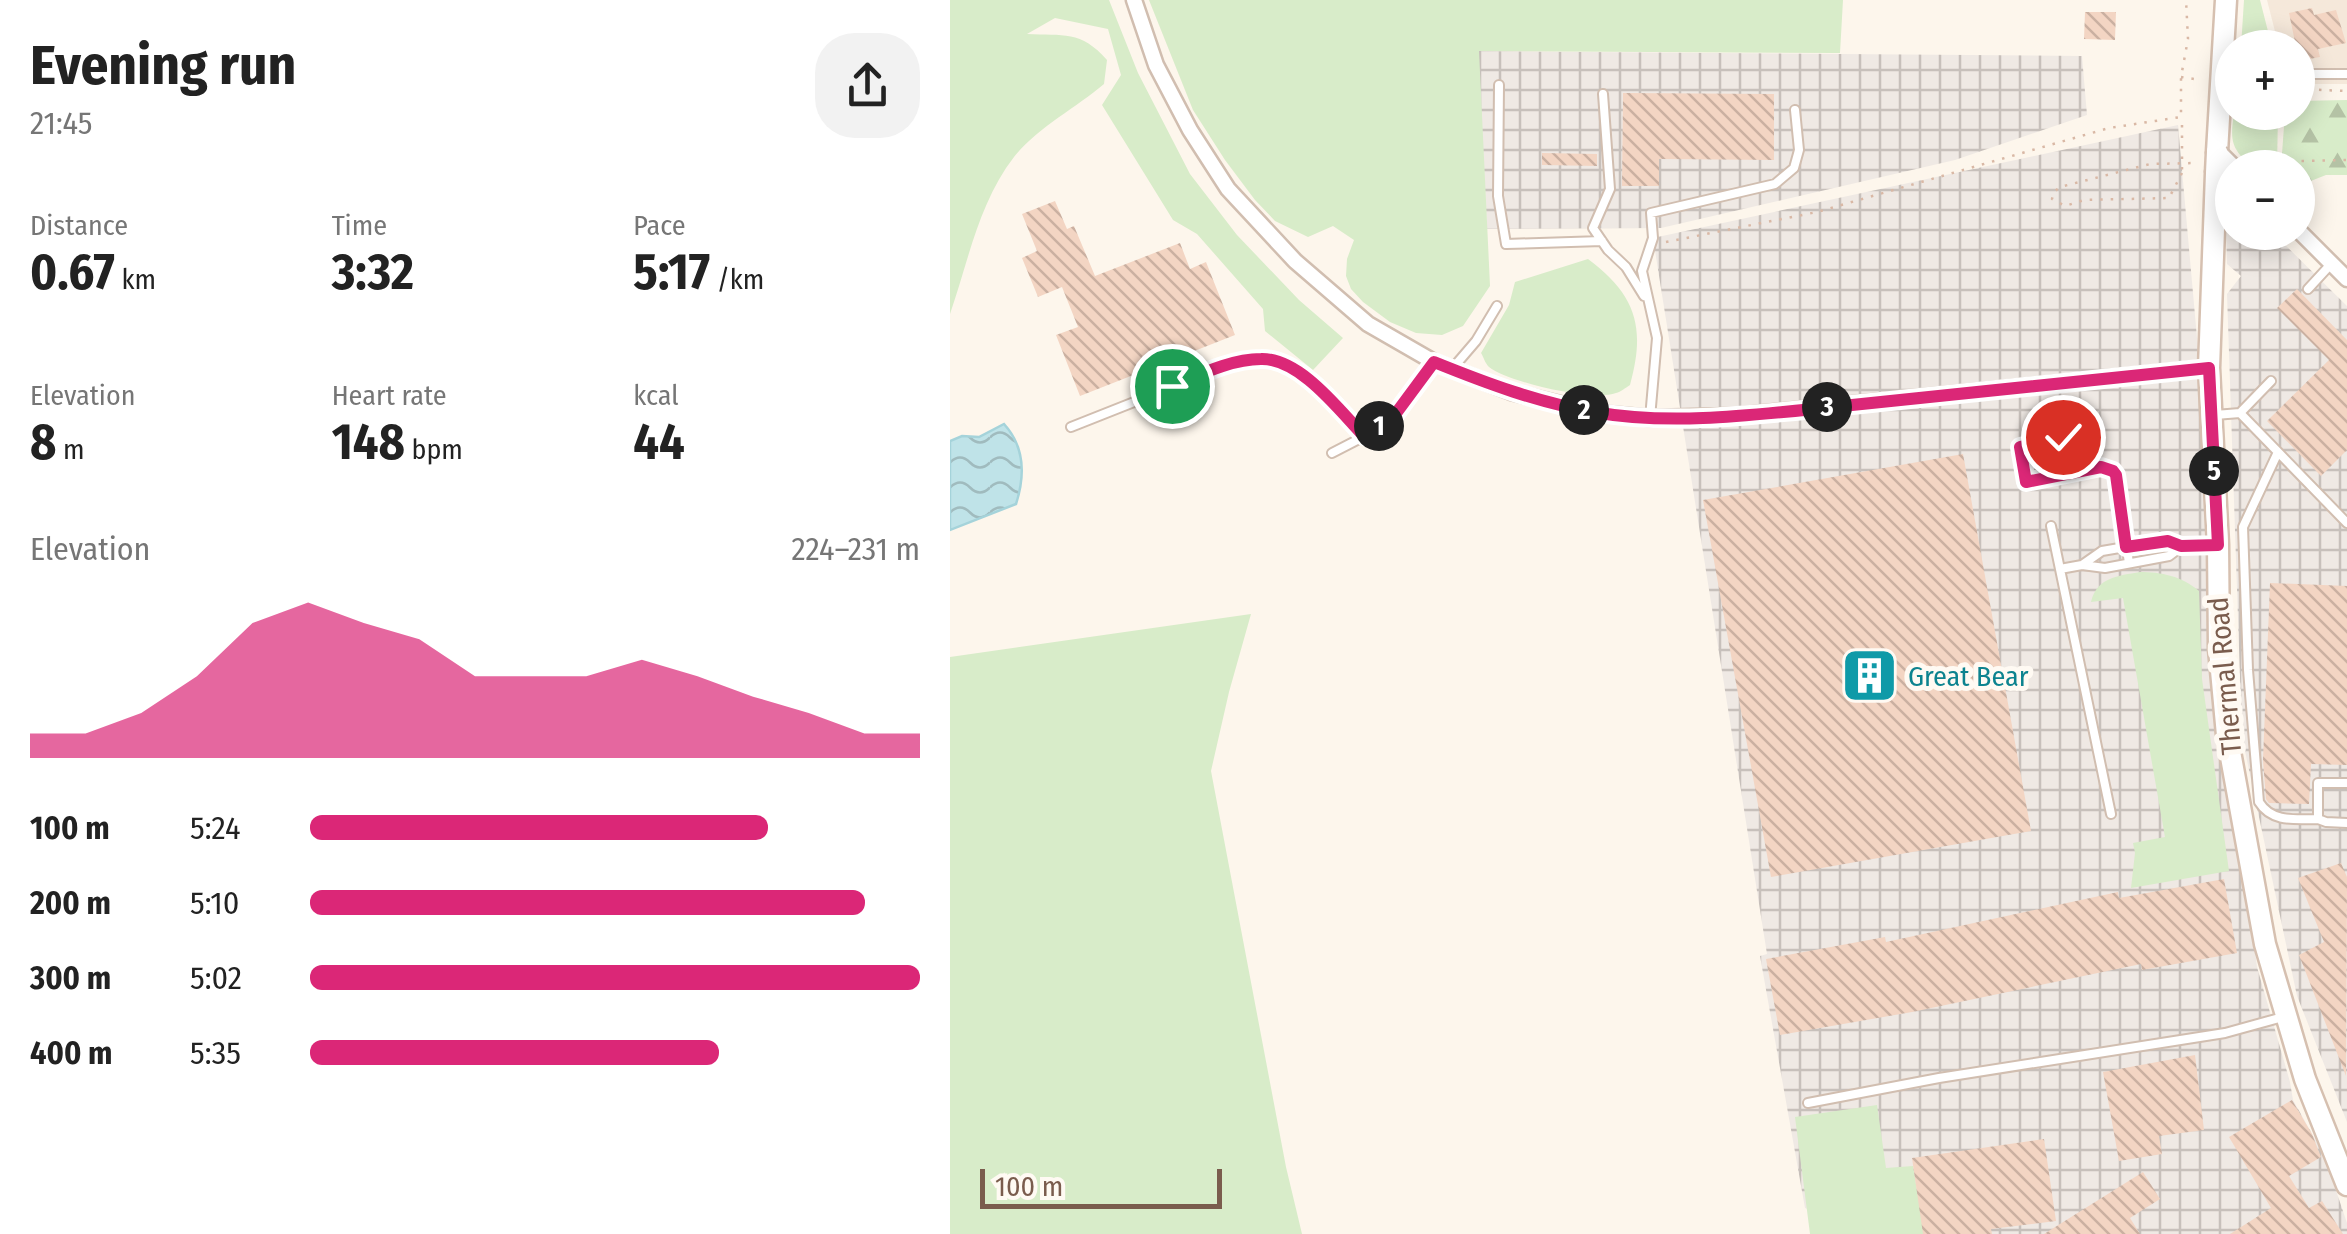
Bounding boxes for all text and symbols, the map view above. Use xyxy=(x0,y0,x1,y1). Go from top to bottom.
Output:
map controls xyxy=(2215,30,2315,250)
button: + xyxy=(2215,30,2315,130)
text: Evening run xyxy=(30,33,296,99)
button: share xyxy=(815,33,920,138)
text: 21:45 xyxy=(30,104,92,142)
button: − xyxy=(2215,150,2315,250)
text: Distance xyxy=(30,209,128,242)
text: Time xyxy=(332,209,387,242)
text: Pace xyxy=(633,209,686,242)
text: 0.67 xyxy=(30,242,115,302)
text: 3:32 xyxy=(332,242,414,302)
text: 5:17 xyxy=(633,242,710,302)
text: km xyxy=(115,263,156,296)
text: /km xyxy=(710,263,764,296)
pin xyxy=(1130,344,1215,429)
icon: arrive xyxy=(1145,359,1200,414)
text: Elevation xyxy=(30,379,135,412)
text: Heart rate xyxy=(332,379,447,412)
text: kcal xyxy=(633,379,679,412)
pin: 3 xyxy=(1802,382,1852,432)
pin: 2 xyxy=(1559,385,1609,435)
text: 3 xyxy=(1820,390,1834,423)
text: 2 xyxy=(1578,393,1590,426)
pin xyxy=(2021,395,2106,480)
pin: 1 xyxy=(1354,401,1404,451)
text: 1 xyxy=(1373,409,1385,442)
icon: check xyxy=(2036,410,2091,465)
text: 8 xyxy=(30,412,56,472)
text: 148 xyxy=(332,412,405,472)
text: 44 xyxy=(633,412,685,472)
text: m xyxy=(56,433,85,466)
text: bpm xyxy=(405,433,463,466)
pin: 5 xyxy=(2189,446,2239,496)
text: 5 xyxy=(2207,454,2221,487)
text: Elevation xyxy=(30,530,150,568)
text: 224–231 m xyxy=(791,530,920,568)
street label: Thermal Road xyxy=(2202,596,2248,756)
building icon: Great Bear xyxy=(1839,646,1899,706)
place label: Great Bear xyxy=(1908,660,2029,693)
text: 100 m xyxy=(30,809,110,847)
text: 5:24 xyxy=(190,809,240,847)
text: 200 m xyxy=(30,884,111,922)
text: 5:10 xyxy=(190,884,239,922)
text: 300 m xyxy=(30,959,111,997)
text: 5:02 xyxy=(190,959,242,997)
text: 400 m xyxy=(30,1034,112,1072)
text: 5:35 xyxy=(190,1034,241,1072)
scale bar xyxy=(980,1164,1222,1208)
text: 100 m xyxy=(995,1170,1063,1203)

